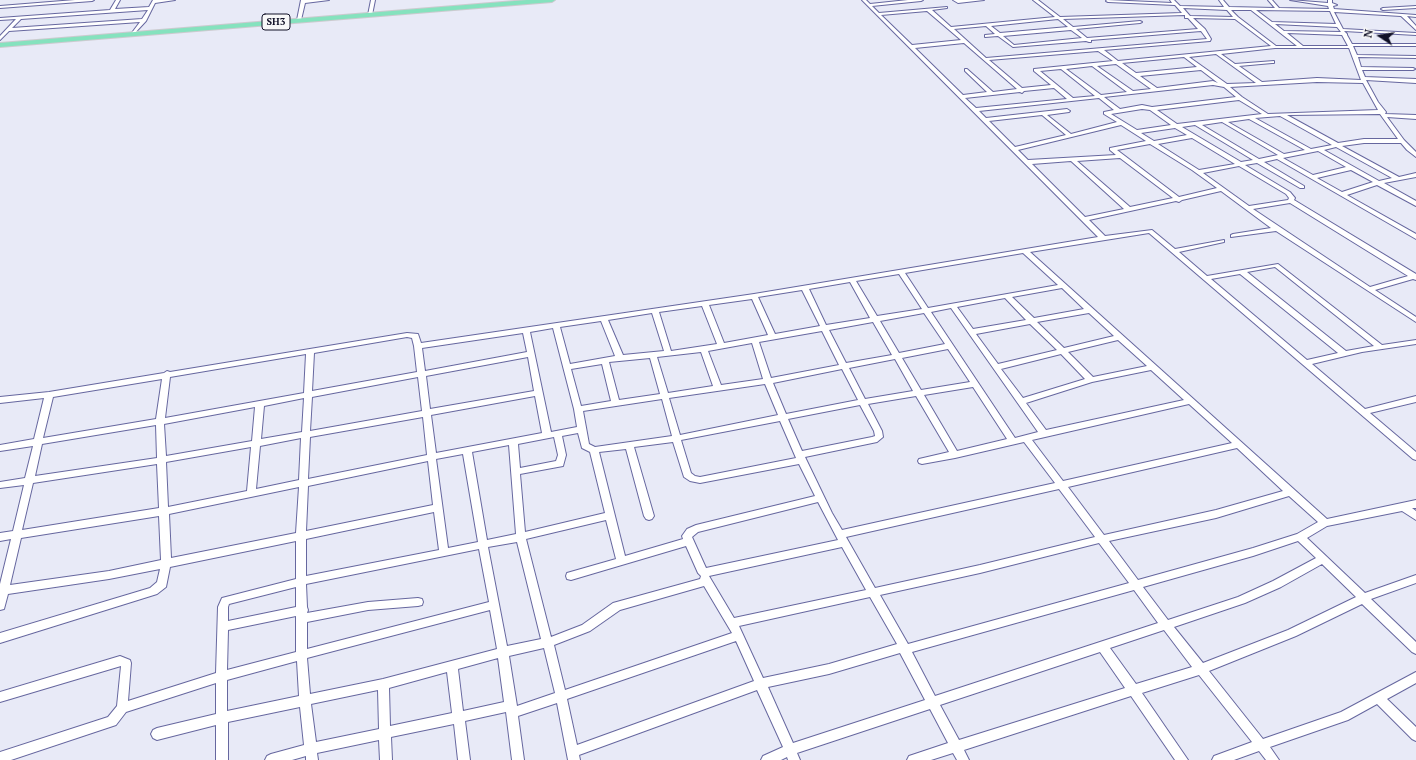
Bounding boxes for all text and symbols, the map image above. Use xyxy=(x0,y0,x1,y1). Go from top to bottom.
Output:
road number: SH3 xyxy=(262,14,290,30)
north arrow xyxy=(1360,16,1400,56)
text: N xyxy=(1361,28,1376,39)

